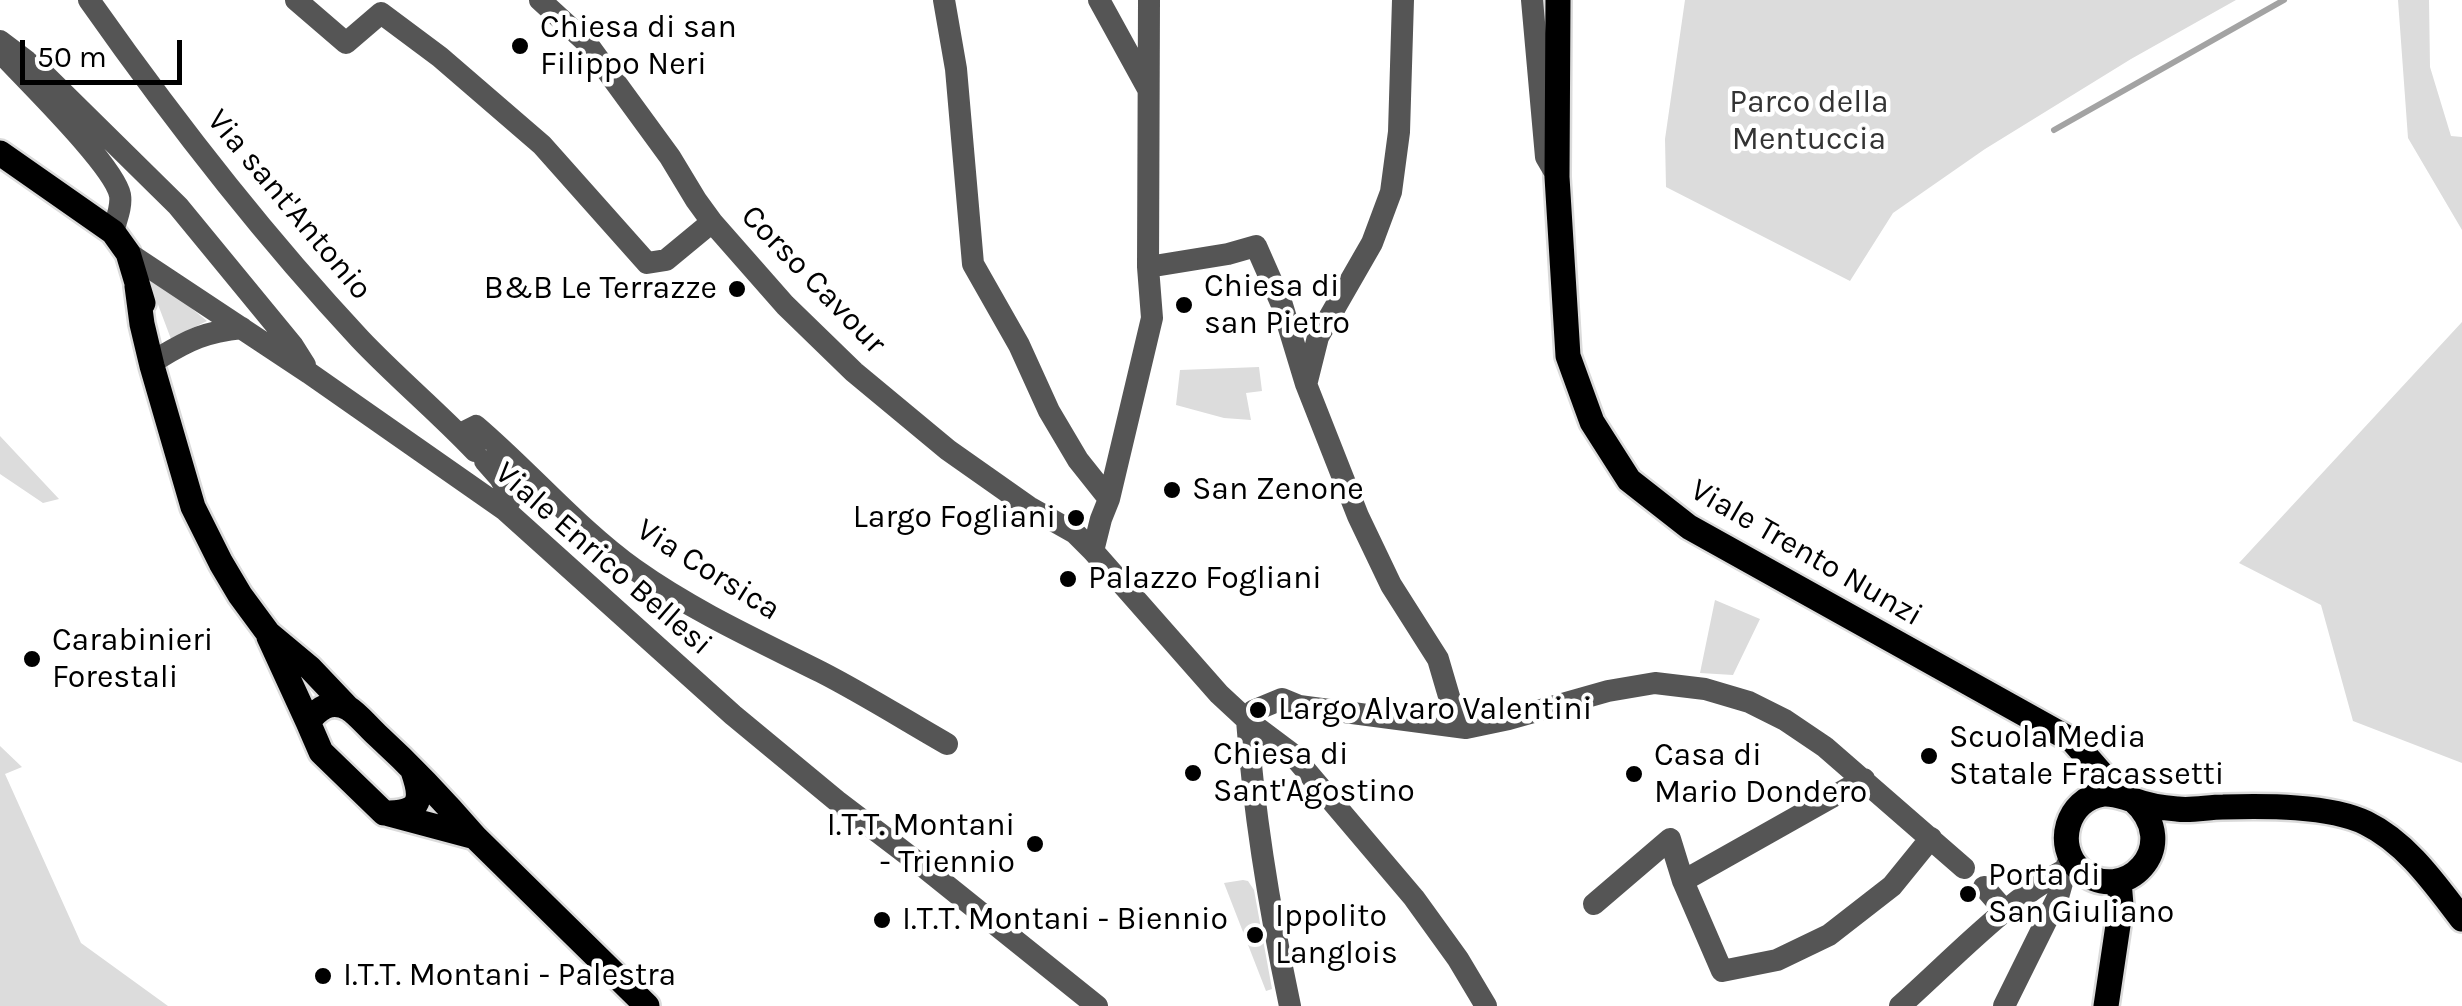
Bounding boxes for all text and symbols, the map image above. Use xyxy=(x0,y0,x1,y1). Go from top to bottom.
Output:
place label: Chiesa di san Filippo Neri xyxy=(540,9,737,84)
scale bar xyxy=(25,20,188,82)
marker: Chiesa di san Filippo Neri xyxy=(509,35,531,57)
text: 50 m xyxy=(37,39,107,75)
park label: Parco della Mentuccia xyxy=(1729,84,1889,159)
street label: Via sant'Antonio xyxy=(198,102,380,308)
street label: Corso Cavour xyxy=(732,197,894,363)
place label: Chiesa di san Pietro xyxy=(1204,268,1350,343)
place label: B&B Le Terrazze xyxy=(484,270,717,308)
marker: B&B Le Terrazze xyxy=(726,278,748,300)
marker: Chiesa di san Pietro xyxy=(1173,294,1195,316)
street label: Viale Enrico Bellesi xyxy=(487,454,719,664)
place label: San Zenone xyxy=(1192,471,1364,509)
street label: Viale Trento Nunzi xyxy=(1683,471,1929,635)
marker: San Zenone xyxy=(1161,479,1183,501)
place label: Largo Fogliani xyxy=(853,499,1056,537)
marker: Largo Fogliani xyxy=(1065,507,1087,529)
street label: Via Corsica xyxy=(629,511,787,629)
place label: Palazzo Fogliani xyxy=(1088,560,1322,598)
marker: Palazzo Fogliani xyxy=(1057,568,1079,590)
place label: Carabinieri Forestali xyxy=(52,622,213,697)
marker: Carabinieri Forestali xyxy=(21,648,43,670)
place label: Largo Alvaro Valentini xyxy=(1278,691,1592,729)
marker: Largo Alvaro Valentini xyxy=(1247,699,1269,721)
place label: Scuola Media Statale Fracassetti xyxy=(1949,719,2224,794)
place label: Chiesa di Sant'Agostino xyxy=(1213,736,1415,811)
place label: Casa di Mario Dondero xyxy=(1654,737,1867,812)
marker: Scuola Media Statale Fracassetti xyxy=(1918,745,1940,767)
marker: Chiesa di Sant'Agostino xyxy=(1182,762,1204,784)
marker: Casa di Mario Dondero xyxy=(1623,763,1645,785)
place label: I.T.T. Montani - Triennio xyxy=(827,807,1015,882)
marker: I.T.T. Montani - Triennio xyxy=(1024,833,1046,855)
place label: Porta di San Giuliano xyxy=(1988,857,2174,932)
marker: Porta di San Giuliano xyxy=(1957,883,1979,905)
place label: Ippolito Langlois xyxy=(1275,898,1398,973)
place label: I.T.T. Montani - Biennio xyxy=(902,901,1228,939)
marker: I.T.T. Montani - Biennio xyxy=(871,909,893,931)
marker: Ippolito Langlois xyxy=(1244,924,1266,946)
place label: I.T.T. Montani - Palestra xyxy=(343,957,676,995)
marker: I.T.T. Montani - Palestra xyxy=(312,965,334,987)

